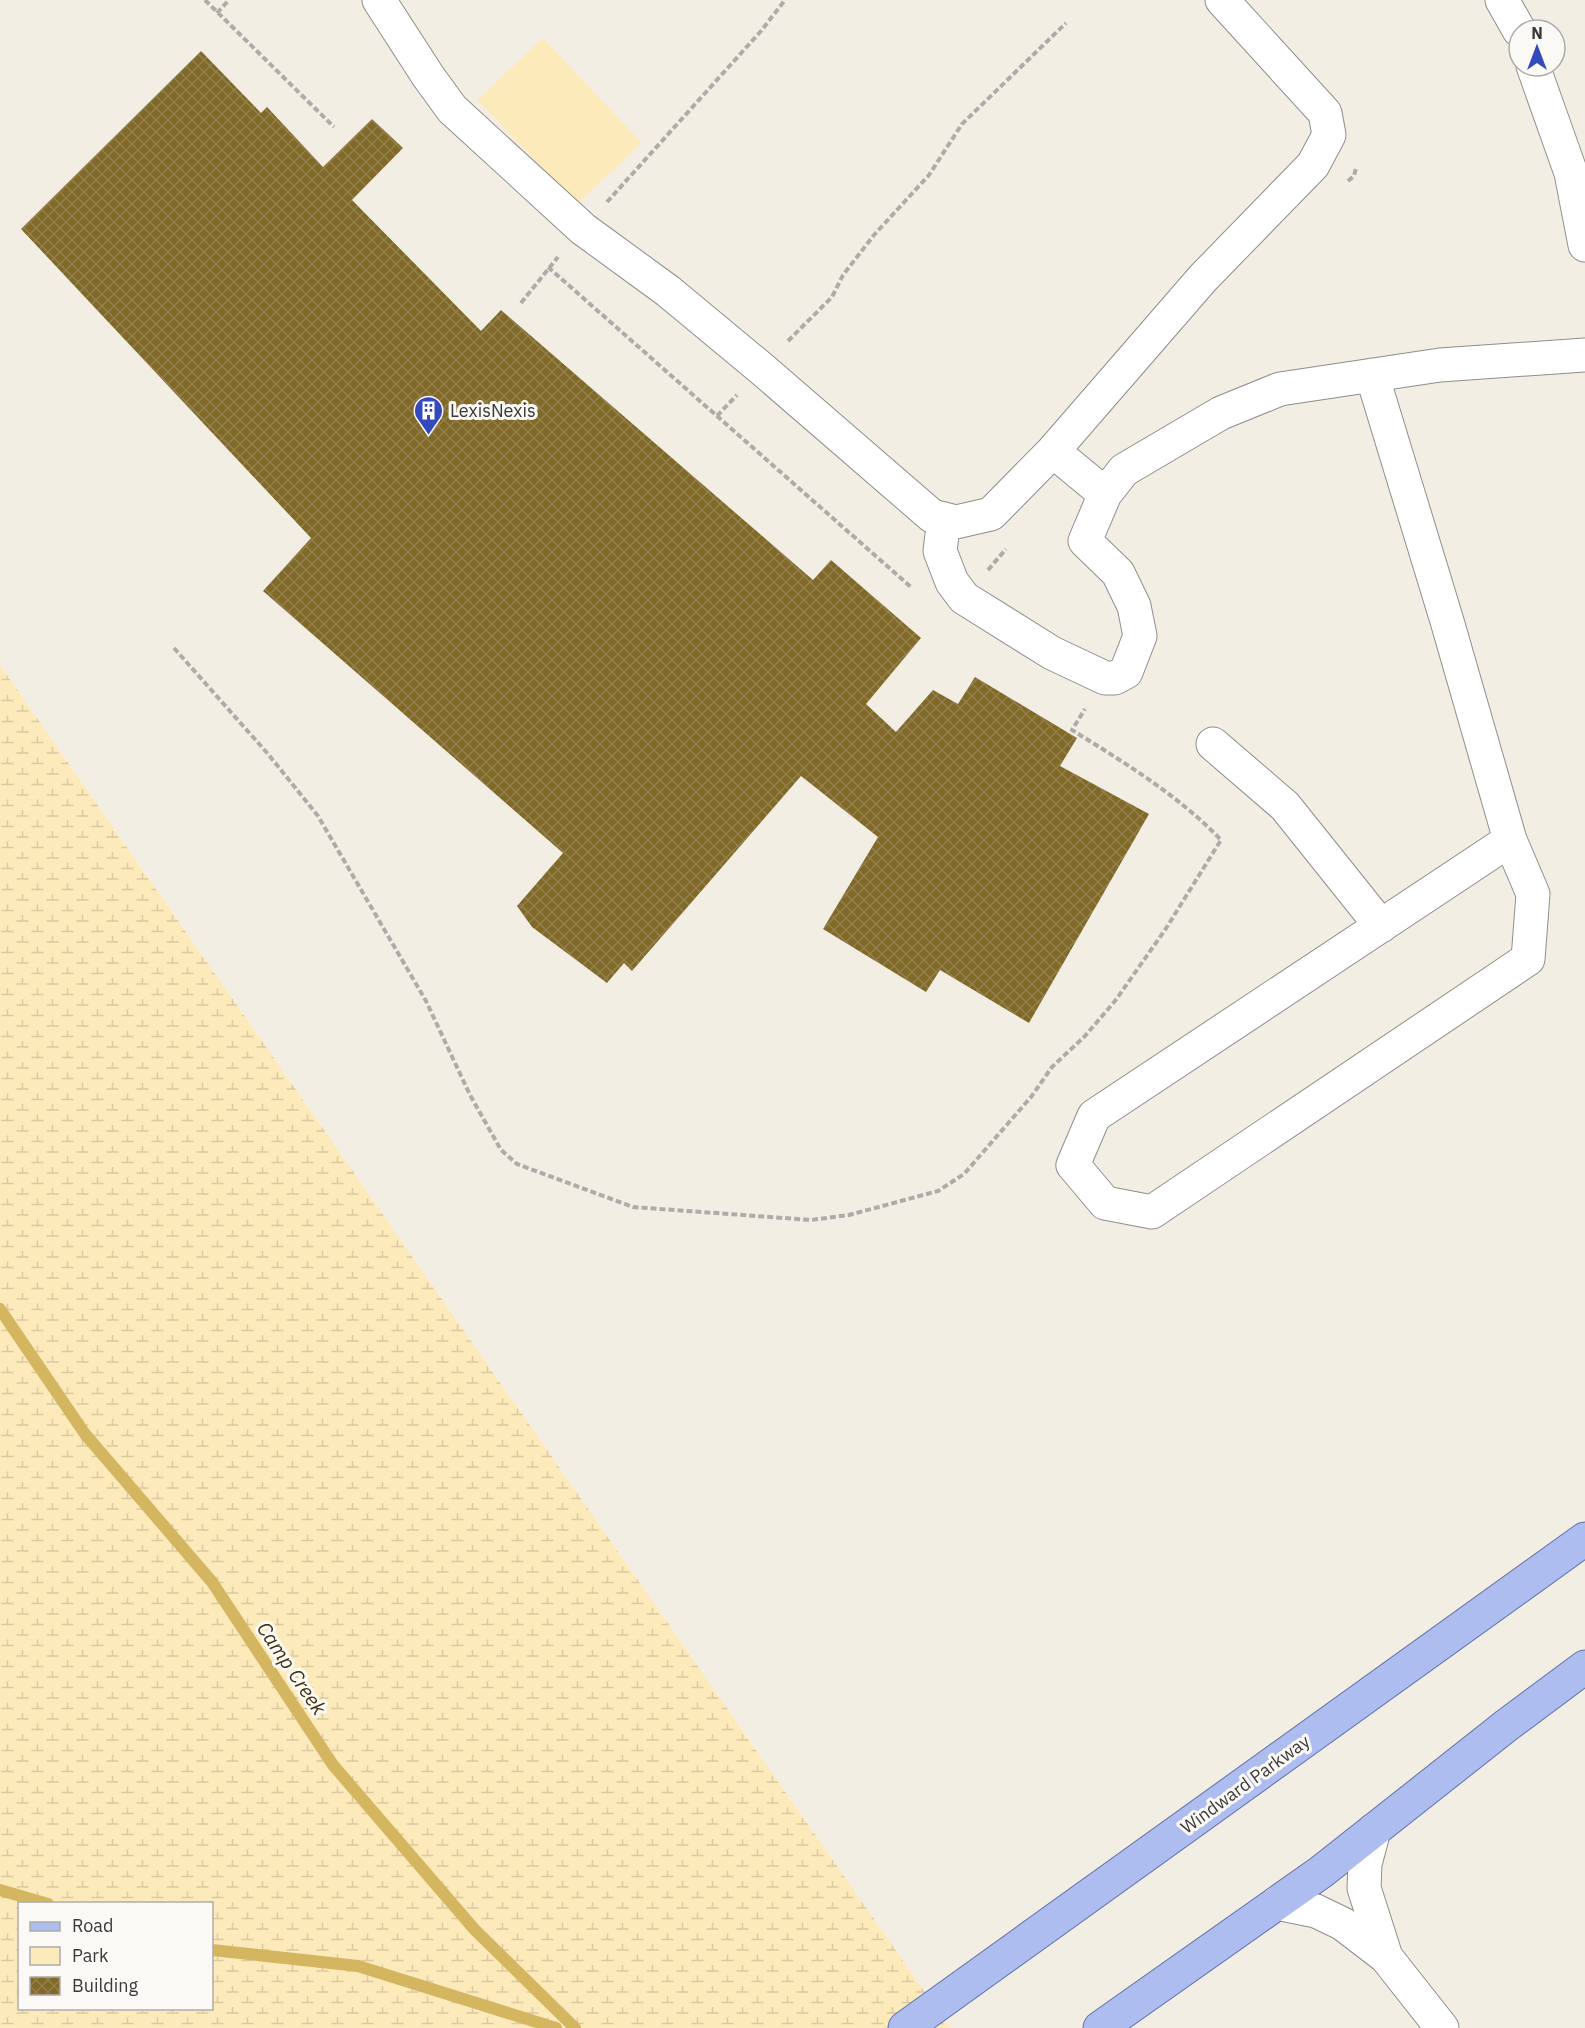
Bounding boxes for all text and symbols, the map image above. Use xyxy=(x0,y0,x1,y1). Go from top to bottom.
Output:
north arrow xyxy=(1507,18,1567,78)
text: N xyxy=(1531,23,1543,43)
building icon: LexisNexis xyxy=(413,394,445,436)
place label: LexisNexis xyxy=(450,399,536,422)
water label: Camp Creek xyxy=(251,1616,333,1720)
street label: Windward Parkway xyxy=(1176,1729,1314,1839)
legend xyxy=(18,1902,213,2010)
text: Road xyxy=(72,1914,113,1937)
text: Park xyxy=(72,1944,109,1967)
text: Building xyxy=(72,1974,139,1997)

